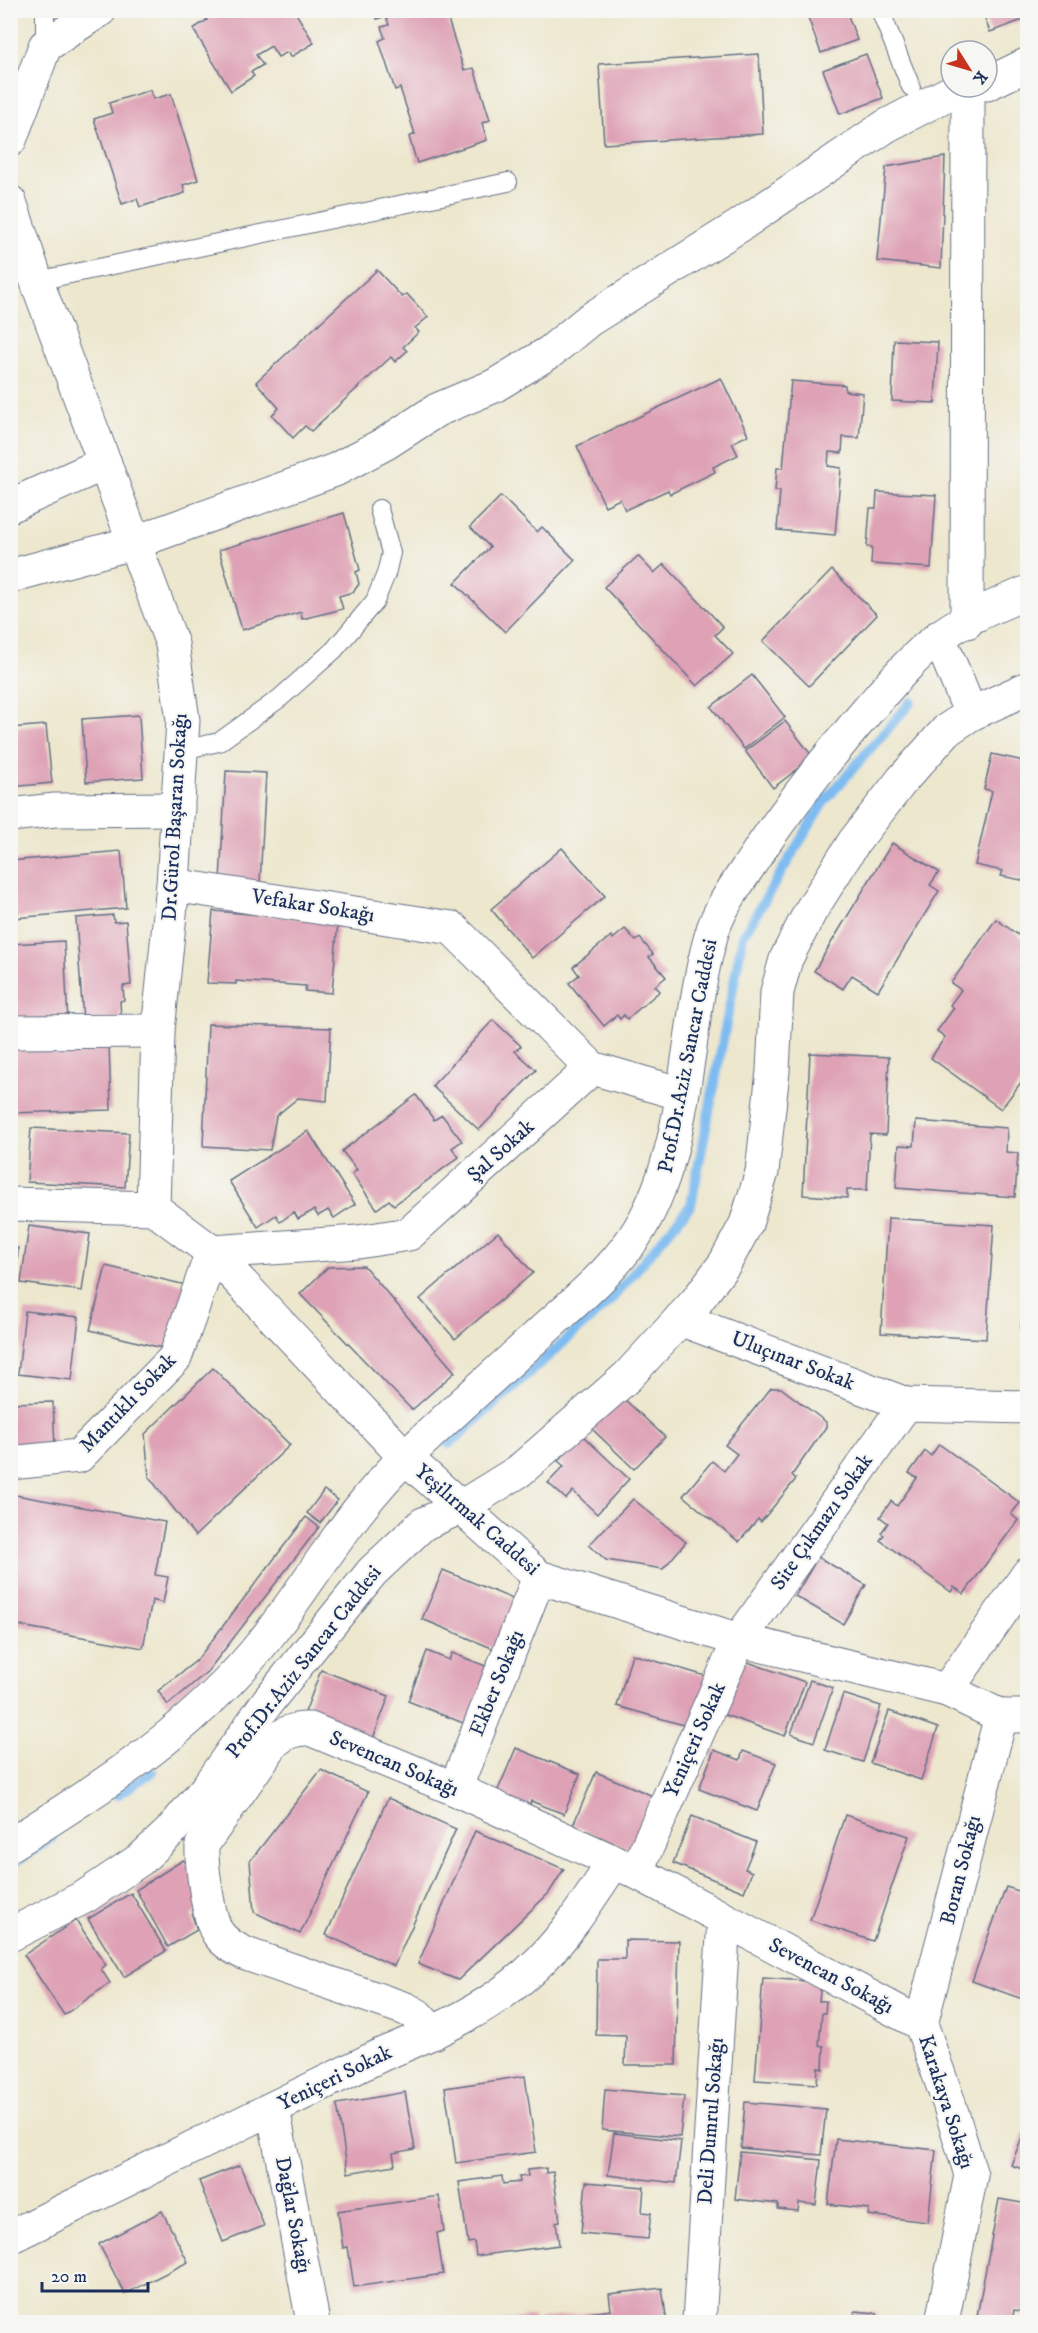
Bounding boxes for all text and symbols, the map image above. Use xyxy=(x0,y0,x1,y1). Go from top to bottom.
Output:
north arrow xyxy=(939,39,999,99)
text: K xyxy=(968,67,992,89)
street label: Dr.Gürol Başaran Sokağı xyxy=(157,712,193,922)
street label: Vefakar Sokağı xyxy=(249,883,376,929)
street label: Prof.Dr.Aziz Sancar Caddesi xyxy=(653,937,723,1175)
street label: Şal Sokak xyxy=(462,1114,540,1188)
street label: Uluçınar Sokak xyxy=(728,1326,859,1397)
street label: Mantıklı Sokak xyxy=(74,1347,182,1458)
street label: Site Çıkmazı Sokak xyxy=(765,1448,879,1595)
street label: Yeşilırmak Caddesi xyxy=(409,1459,545,1581)
street label: Prof.Dr.Aziz Sancar Caddesi xyxy=(221,1560,387,1764)
street label: Ekber Sokağı xyxy=(464,1626,530,1740)
street label: Yeniçeri Sokak xyxy=(658,1678,732,1802)
street label: Sevencan Sokağı xyxy=(325,1725,463,1803)
street label: Boran Sokağı xyxy=(935,1813,987,1927)
street label: Sevencan Sokağı xyxy=(764,1932,898,2020)
street label: Karakaya Sokağı xyxy=(912,2032,980,2172)
street label: Deli Dumrul Sokağı xyxy=(692,2037,730,2205)
street label: Yeniçeri Sokak xyxy=(274,2039,397,2117)
street label: Dağlar Sokağı xyxy=(269,2154,317,2276)
scale bar xyxy=(42,2255,148,2293)
text: 20 m xyxy=(51,2266,87,2288)

